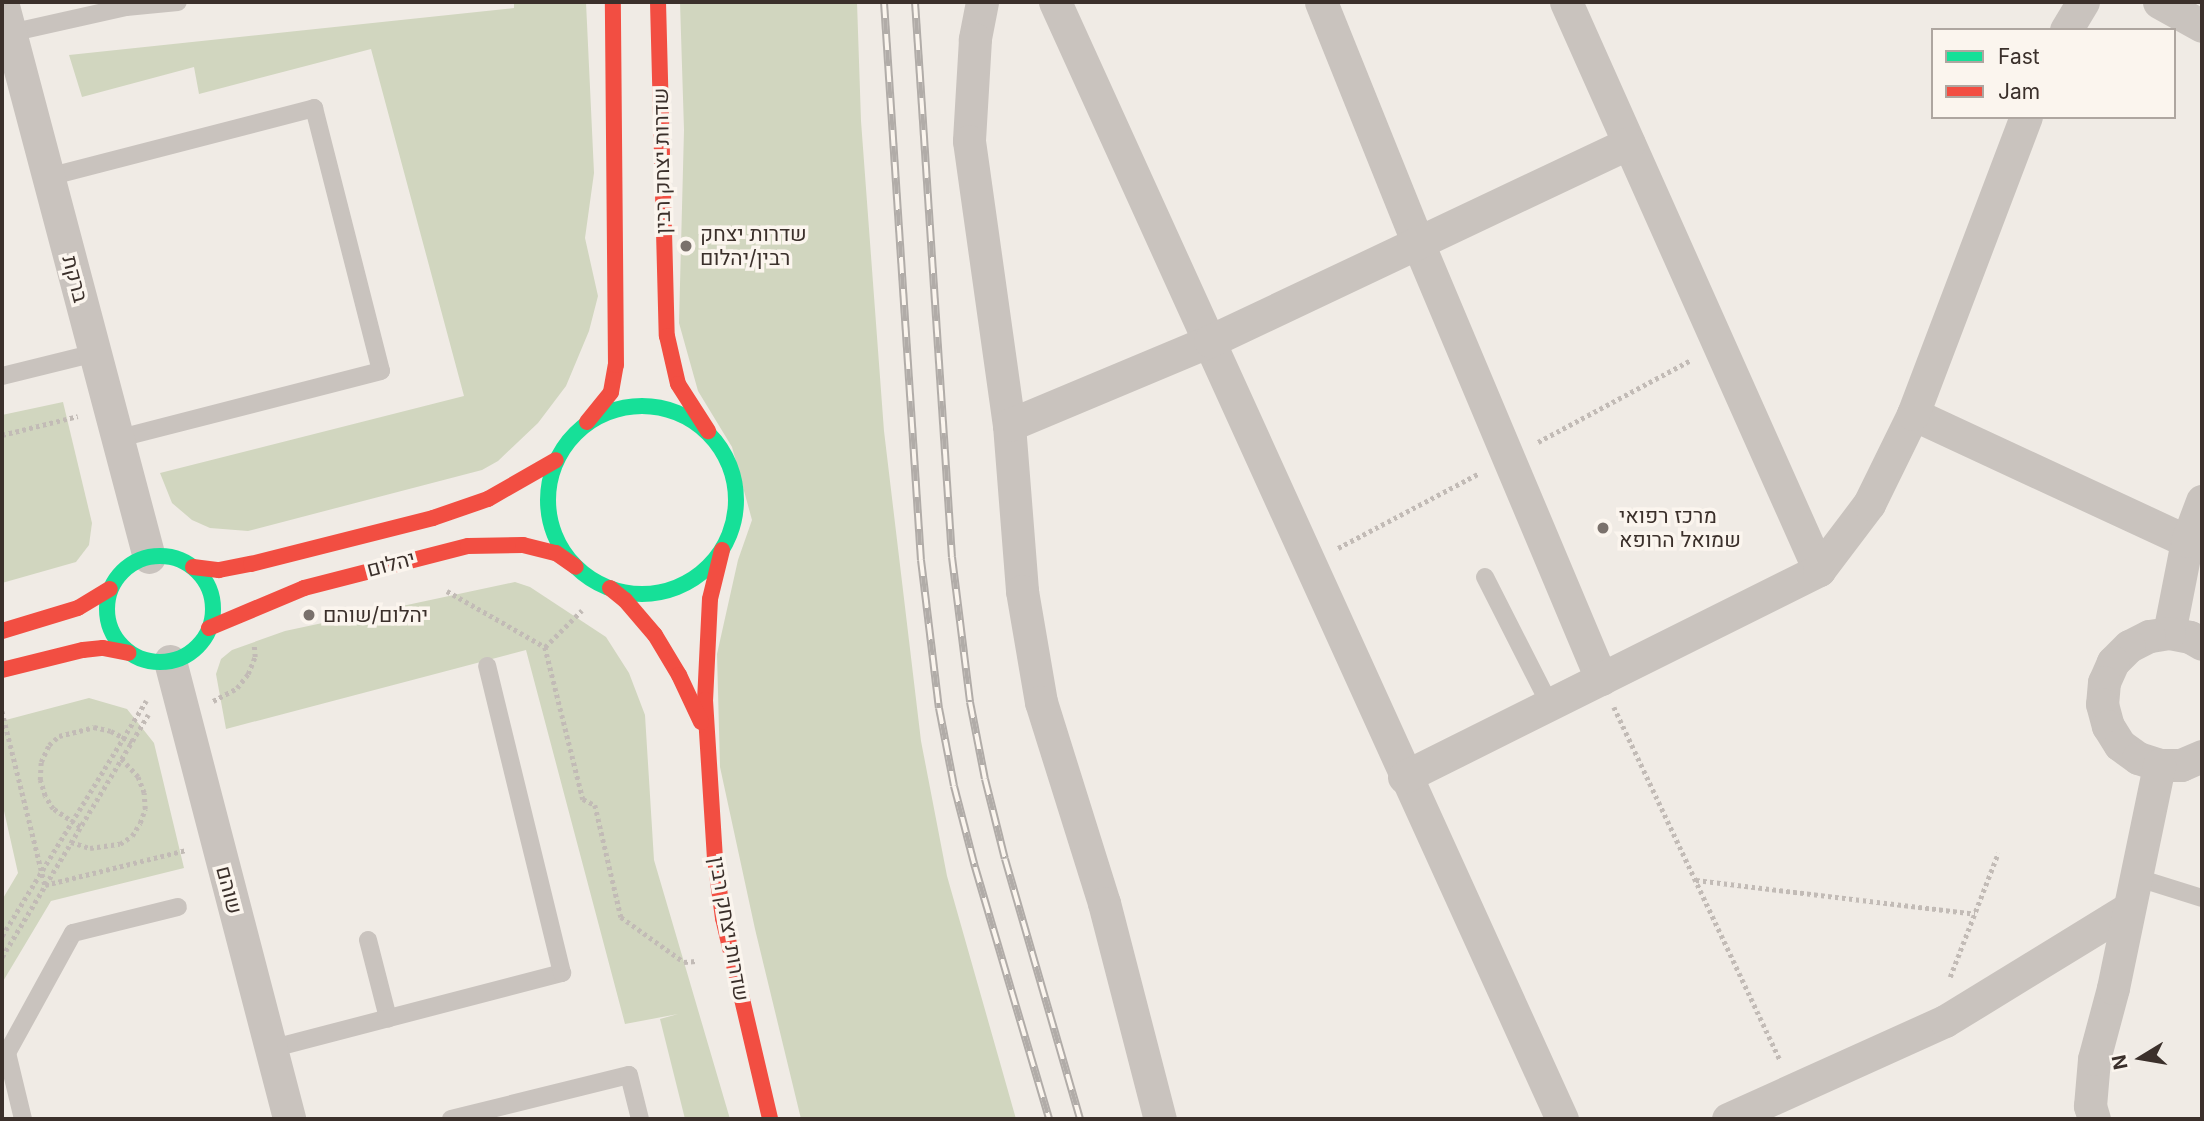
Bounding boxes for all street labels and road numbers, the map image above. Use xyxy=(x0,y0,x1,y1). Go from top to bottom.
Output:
street label: שדרות יצחק רבין xyxy=(648,88,676,234)
street label: ברקת xyxy=(57,253,93,305)
street label: יהלום xyxy=(364,545,418,583)
street label: שדרות יצחק רבין xyxy=(704,855,754,1003)
street label: שוהם xyxy=(211,863,247,917)

